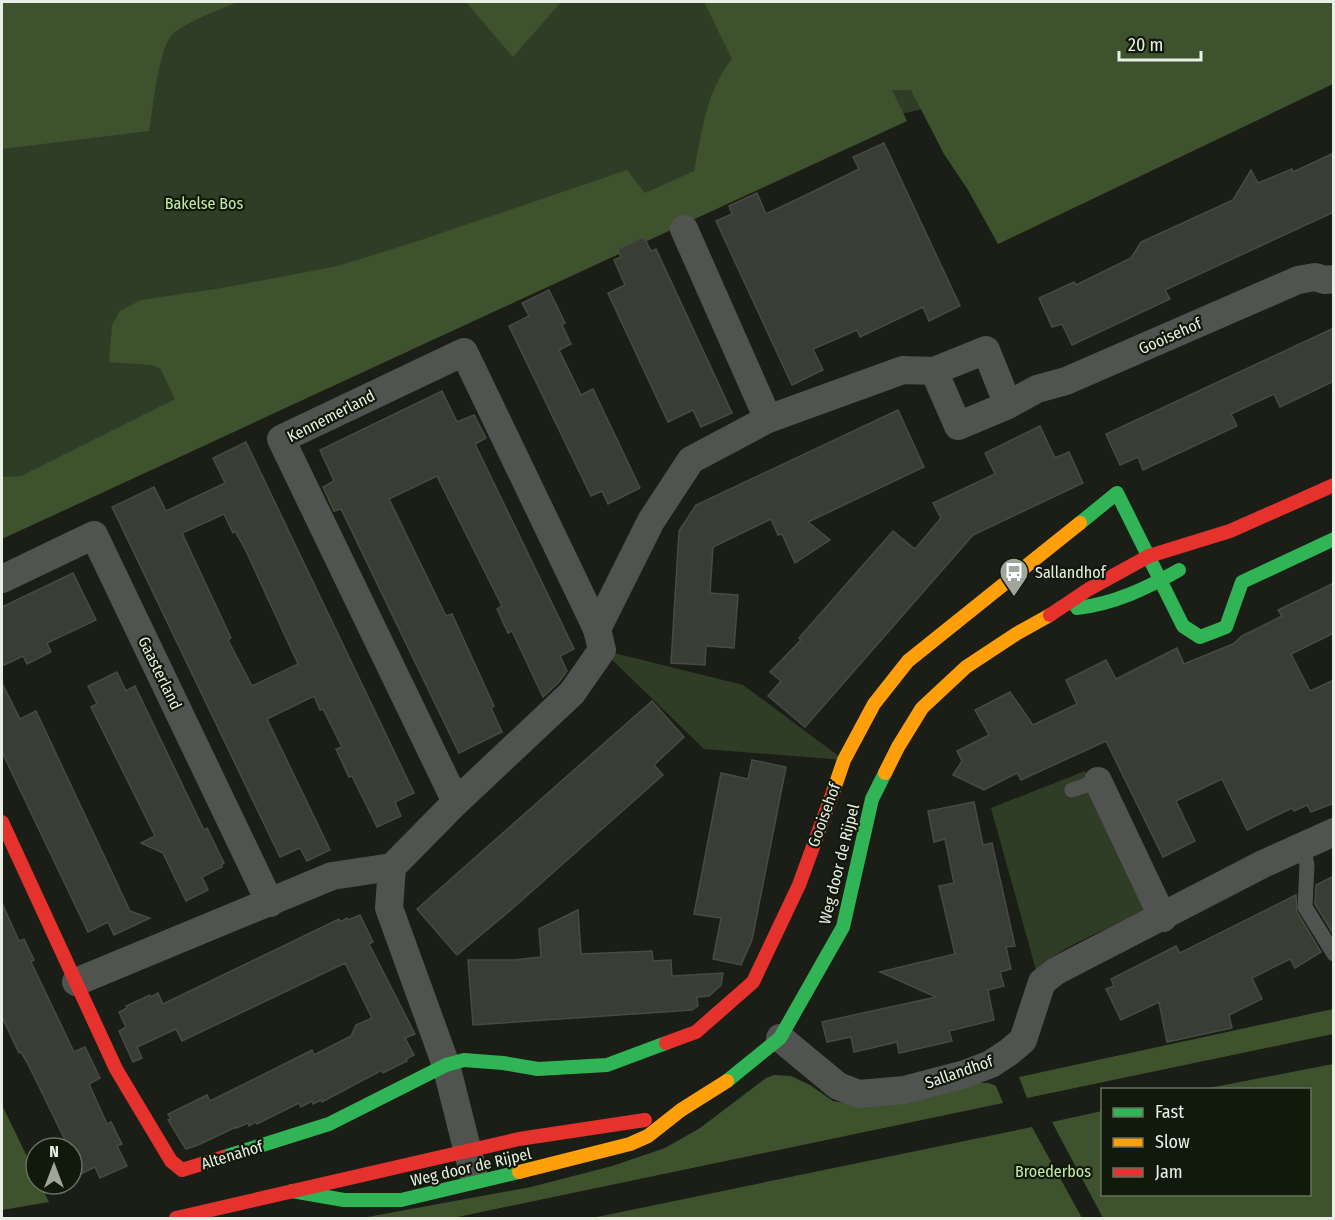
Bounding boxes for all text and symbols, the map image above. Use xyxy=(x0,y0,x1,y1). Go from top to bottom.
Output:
scale bar xyxy=(1119,24,1202,62)
text: 20 m xyxy=(1128,34,1163,56)
park label: Bakelse Bos xyxy=(165,194,243,213)
street label: Gooisehof xyxy=(1136,313,1205,358)
street label: Kennemerland xyxy=(284,386,378,446)
bus stop icon: Sallandhof xyxy=(998,556,1030,598)
place label: Sallandhof xyxy=(1035,563,1107,582)
street label: Gaasterland xyxy=(134,633,186,713)
street label: Gooisehof xyxy=(804,779,845,850)
street label: Weg door de Rijpel xyxy=(815,802,863,926)
street label: Sallandhof xyxy=(923,1051,997,1092)
legend xyxy=(1101,1088,1311,1196)
text: Fast xyxy=(1155,1101,1184,1123)
text: Slow xyxy=(1155,1131,1190,1153)
north arrow xyxy=(24,1136,84,1196)
street label: Altenahof xyxy=(199,1136,266,1173)
text: N xyxy=(49,1142,59,1161)
street label: Weg door de Rijpel xyxy=(409,1144,533,1190)
text: Jam xyxy=(1155,1161,1183,1183)
park label: Broederbos xyxy=(1015,1162,1091,1181)

